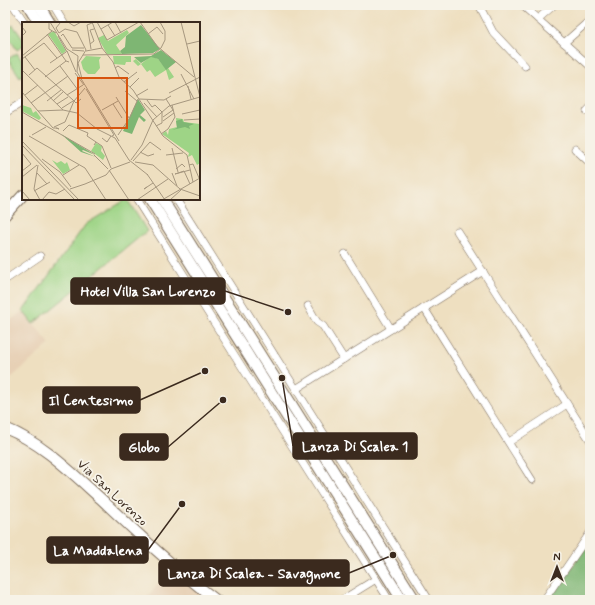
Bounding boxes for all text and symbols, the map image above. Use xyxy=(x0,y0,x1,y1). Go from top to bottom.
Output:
inset map xyxy=(22,22,200,200)
callout: Hotel Villa San Lorenzo xyxy=(71,278,225,304)
text: Hotel Villa San Lorenzo xyxy=(81,283,216,301)
callout: Il Centesimo xyxy=(43,387,140,413)
text: Il Centesimo xyxy=(49,392,134,410)
callout: Lanza Di Scalea 1 xyxy=(293,433,417,459)
callout: Globo xyxy=(120,434,168,460)
text: Lanza Di Scalea 1 xyxy=(302,438,408,456)
text: Globo xyxy=(128,439,160,457)
street label: Via San Lorenzo xyxy=(73,456,151,530)
callout: La Maddalena xyxy=(47,537,148,563)
text: La Maddalena xyxy=(53,542,143,560)
north arrow xyxy=(537,547,577,587)
text: N xyxy=(553,551,561,565)
callout: Lanza Di Scalea - Savagnone xyxy=(159,560,349,586)
text: Lanza Di Scalea - Savagnone xyxy=(167,565,341,585)

